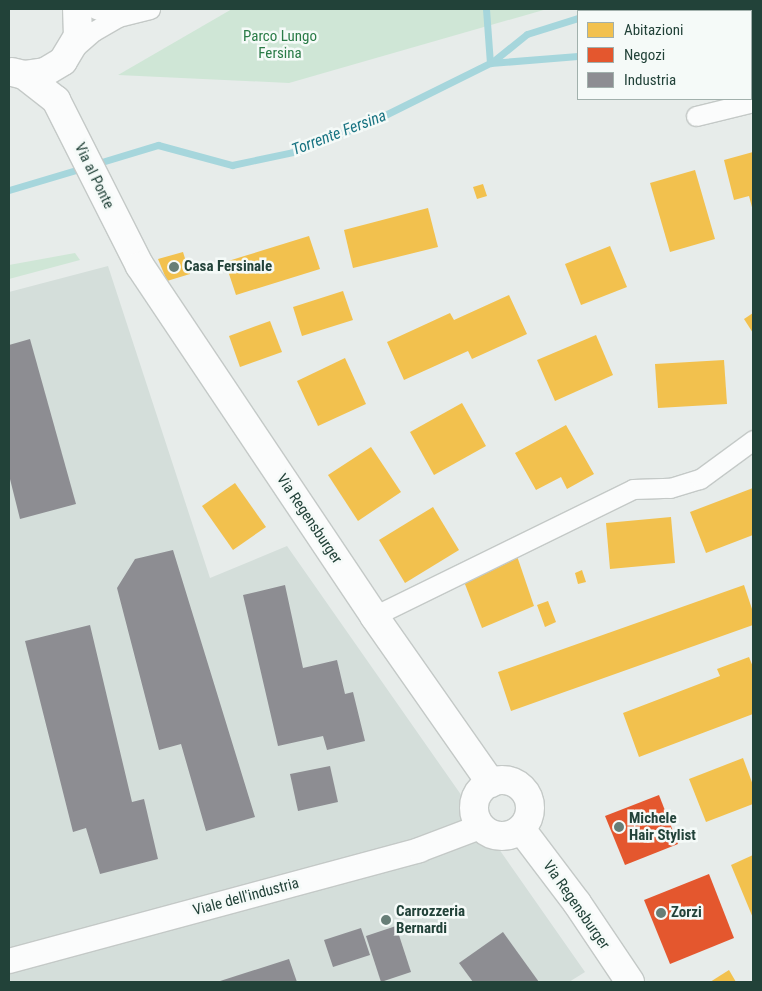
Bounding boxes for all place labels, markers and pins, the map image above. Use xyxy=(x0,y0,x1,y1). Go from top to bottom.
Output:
place label: Casa Fersinale xyxy=(184,258,272,276)
marker: Casa Fersinale xyxy=(168,261,180,273)
place label: Michele Hair Stylist xyxy=(629,809,696,844)
marker: Michele Hair Stylist xyxy=(613,821,625,833)
place label: Carrozzeria Bernardi xyxy=(396,902,465,937)
place label: Zorzi xyxy=(671,904,702,922)
marker: Zorzi xyxy=(655,907,667,919)
marker: Carrozzeria Bernardi xyxy=(380,914,392,926)

